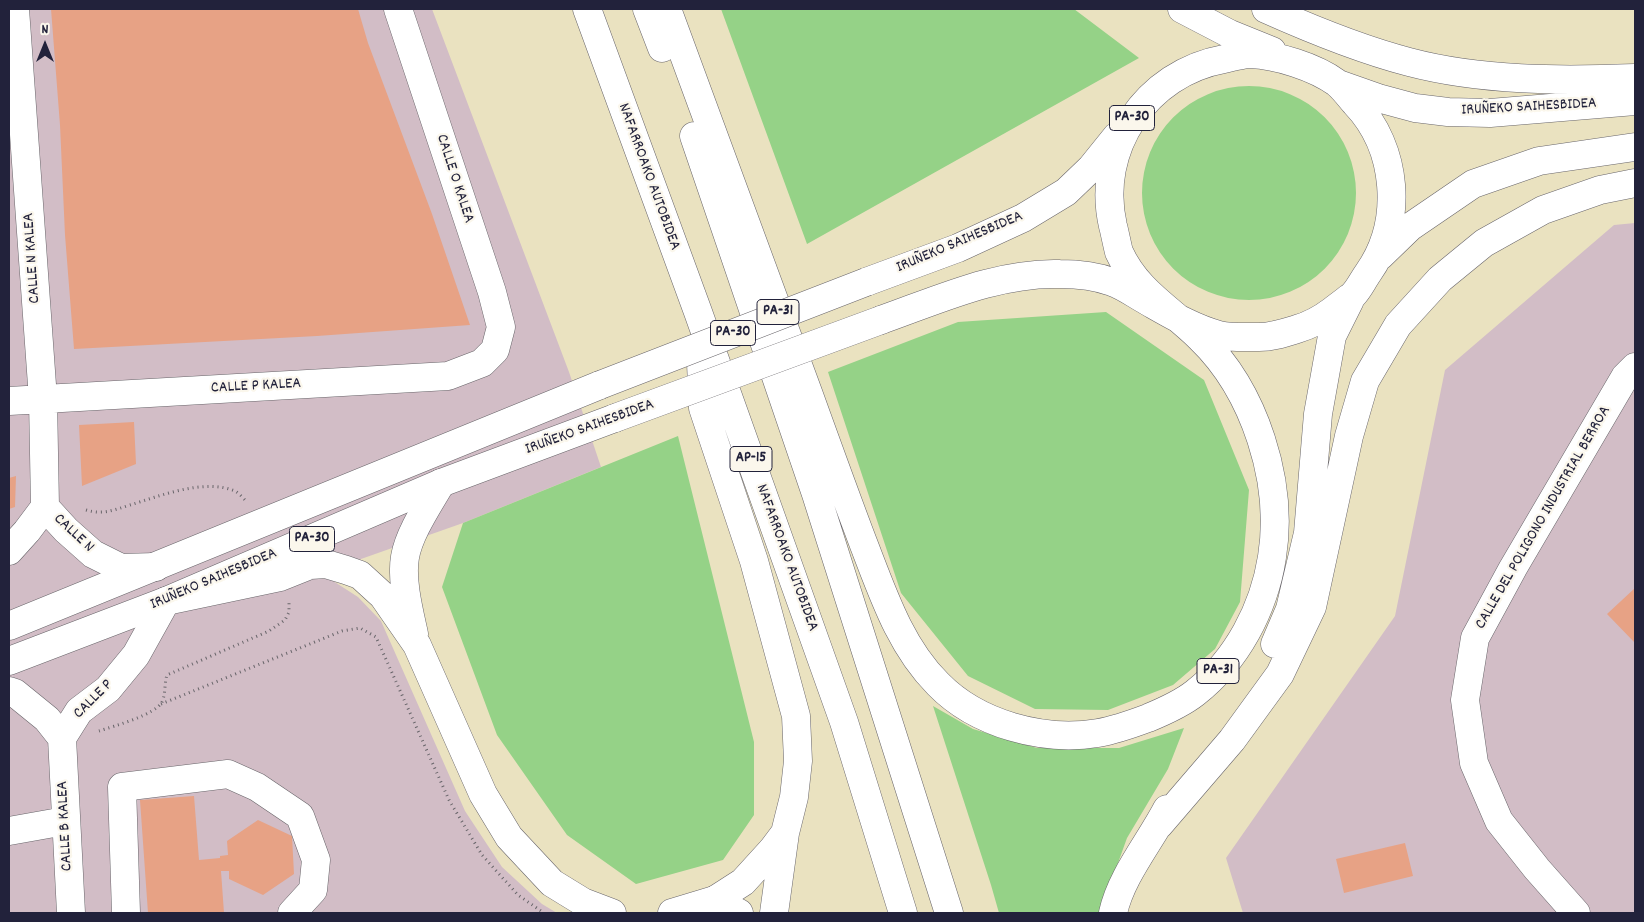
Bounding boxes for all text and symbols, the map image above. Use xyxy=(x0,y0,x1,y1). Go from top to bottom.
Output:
north arrow xyxy=(20,20,70,70)
text: N xyxy=(42,20,48,40)
street label: IRUÑEKO SAIHESBIDEA xyxy=(1461,95,1597,121)
street label: NAFARROAKO AUTOBIDEA xyxy=(612,101,684,253)
road number: PA-30 xyxy=(1110,106,1154,130)
street label: CALLE O KALEA xyxy=(431,132,477,226)
street label: IRUÑEKO SAIHESBIDEA xyxy=(894,208,1026,278)
street label: CALLE N KALEA xyxy=(20,212,46,304)
road number: PA-31 xyxy=(757,300,799,324)
road number: PA-30 xyxy=(710,320,756,346)
street label: CALLE P KALEA xyxy=(210,375,302,399)
street label: IRUÑEKO SAIHESBIDEA xyxy=(523,396,657,460)
street label: CALLE DEL POLIGONO INDUSTRIAL BERROA xyxy=(1472,403,1616,633)
road number: AP-15 xyxy=(730,446,772,472)
street label: NAFARROAKO AUTOBIDEA xyxy=(750,482,822,634)
street label: CALLE N xyxy=(49,510,97,558)
road number: PA-30 xyxy=(290,526,334,552)
street label: IRUÑEKO SAIHESBIDEA xyxy=(148,545,280,615)
road number: PA-31 xyxy=(1197,658,1239,684)
street label: CALLE P xyxy=(70,676,118,724)
street label: CALLE B KALEA xyxy=(54,780,78,872)

